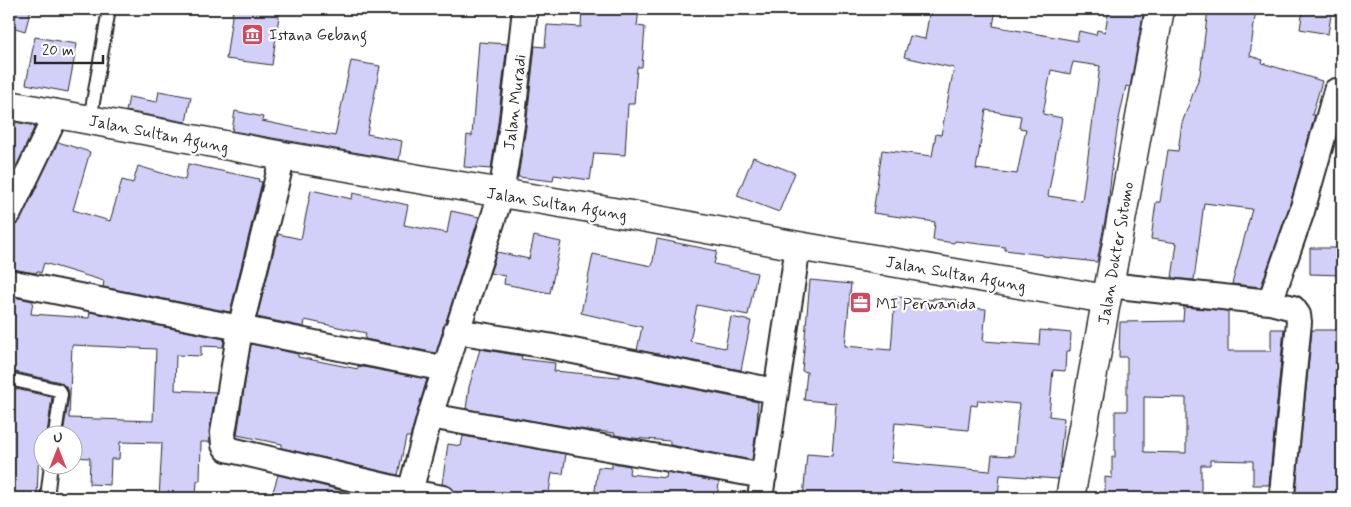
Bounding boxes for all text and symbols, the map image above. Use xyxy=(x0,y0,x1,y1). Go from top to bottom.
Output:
museum icon: Istana Gebang xyxy=(241,22,265,46)
place label: Istana Gebang xyxy=(269,25,367,47)
scale bar xyxy=(35,32,102,64)
text: 20 m xyxy=(42,41,74,61)
street label: Jalan Muradi xyxy=(499,53,532,151)
street label: Jalan Sultan Agung xyxy=(87,111,230,159)
street label: Jalan Dokter Sutomo xyxy=(1094,180,1139,326)
street label: Jalan Sultan Agung xyxy=(485,183,629,227)
street label: Jalan Sultan Agung xyxy=(884,252,1028,298)
office icon: MI Perwanida xyxy=(848,291,872,315)
place label: MI Perwanida xyxy=(876,294,976,315)
north arrow xyxy=(32,424,82,474)
text: U xyxy=(53,429,63,447)

